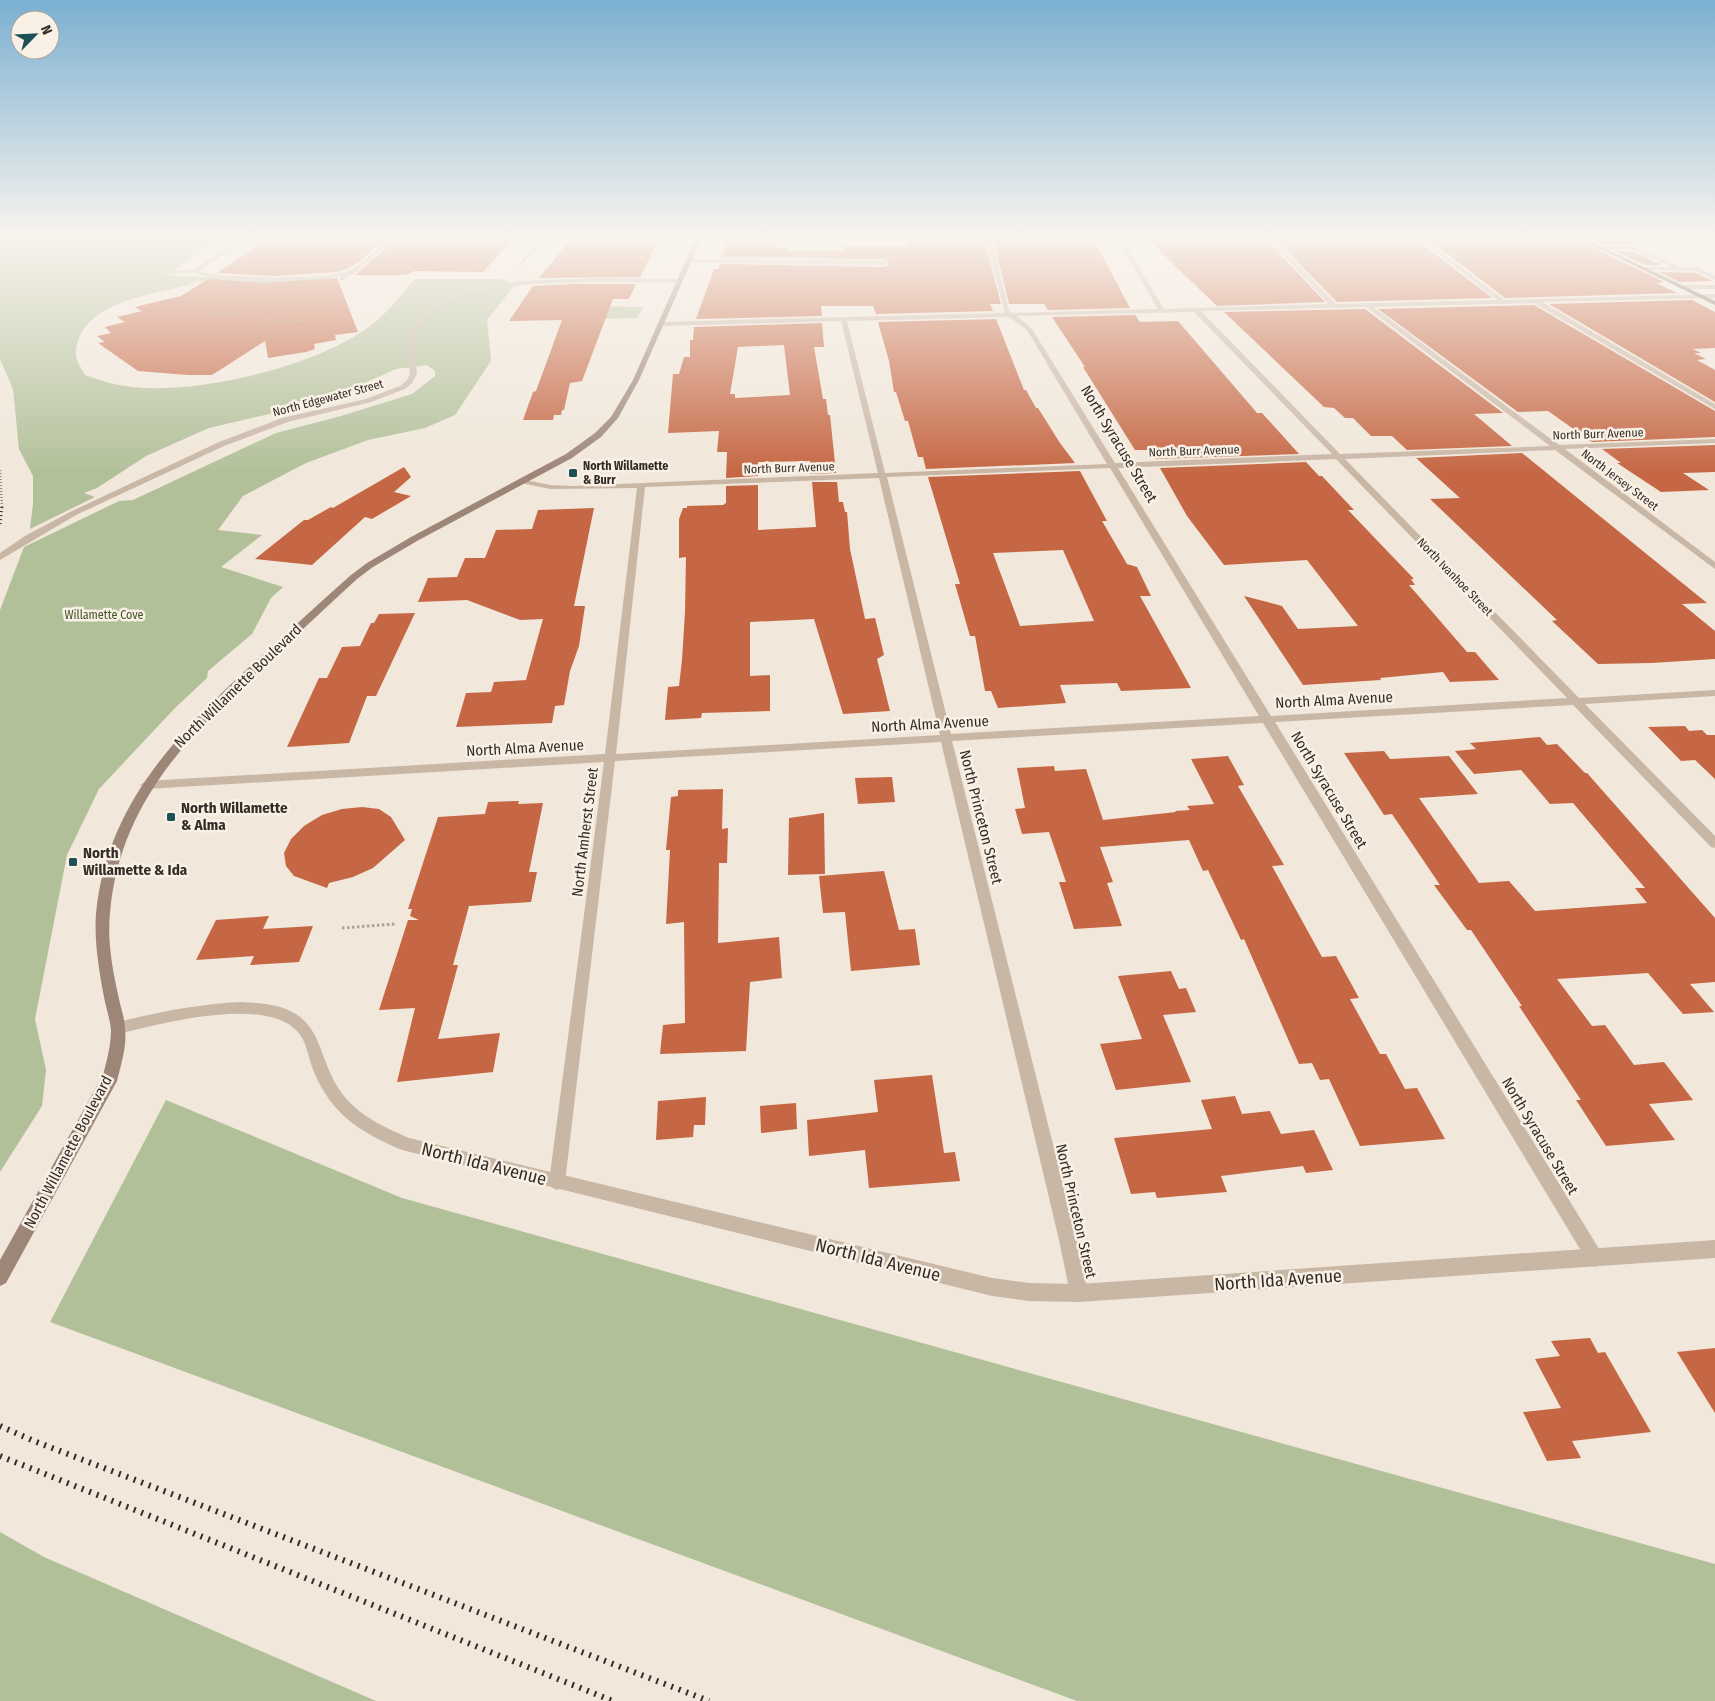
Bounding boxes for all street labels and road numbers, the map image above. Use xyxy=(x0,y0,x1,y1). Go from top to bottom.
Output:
street label: North Edgewater Street xyxy=(271,376,385,419)
street label: North Syracuse Street xyxy=(1077,382,1161,506)
street label: North Burr Avenue xyxy=(1552,425,1644,443)
street label: North Burr Avenue xyxy=(1148,442,1240,460)
street label: North Jersey Street xyxy=(1579,446,1661,514)
street label: North Burr Avenue xyxy=(743,459,835,477)
street label: North Ivanhoe Street xyxy=(1414,535,1496,619)
street label: North Willamette Boulevard xyxy=(171,620,305,752)
street label: North Alma Avenue xyxy=(1275,688,1393,712)
street label: North Alma Avenue xyxy=(871,712,989,736)
street label: North Syracuse Street xyxy=(1287,728,1371,852)
street label: North Alma Avenue xyxy=(466,736,584,760)
street label: North Princeton Street xyxy=(956,748,1006,886)
street label: North Amherst Street xyxy=(568,766,602,898)
street label: North Willamette Boulevard xyxy=(20,1073,116,1231)
street label: North Syracuse Street xyxy=(1498,1074,1582,1198)
street label: North Ida Avenue xyxy=(419,1138,549,1190)
street label: North Princeton Street xyxy=(1052,1142,1100,1280)
street label: North Ida Avenue xyxy=(813,1234,943,1286)
street label: North Ida Avenue xyxy=(1213,1265,1343,1295)

